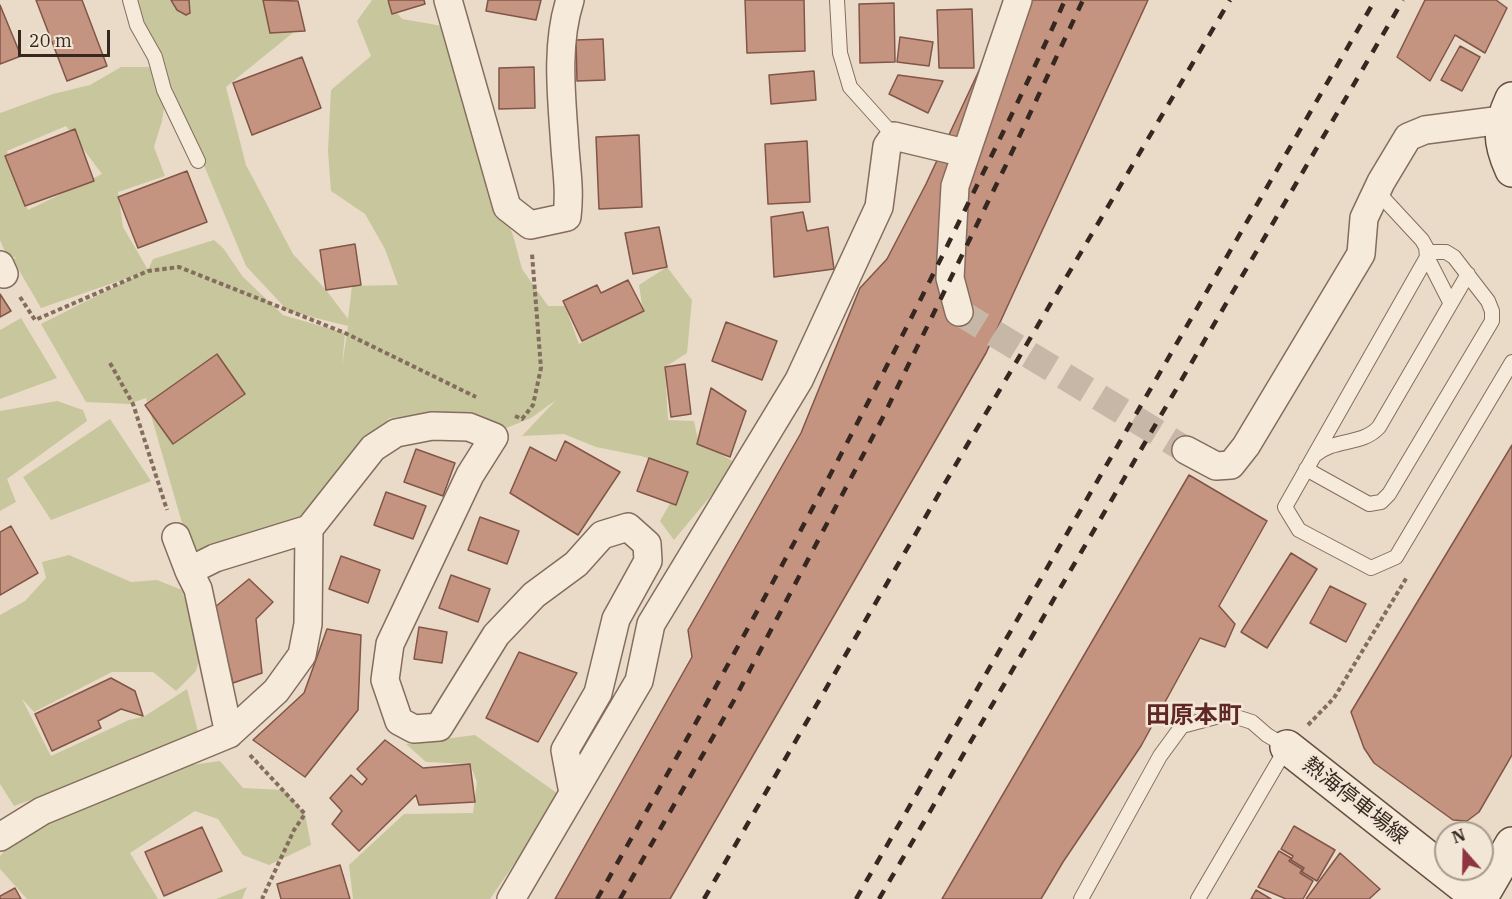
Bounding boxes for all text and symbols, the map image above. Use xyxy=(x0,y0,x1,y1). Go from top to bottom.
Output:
scale bar xyxy=(21,18,112,56)
text: 20 m xyxy=(29,29,72,52)
district label: 田原本町 xyxy=(1146,702,1242,730)
street label: 熱海停車場線 xyxy=(1298,752,1412,850)
north arrow xyxy=(1434,821,1494,881)
text: N xyxy=(1449,824,1468,848)

